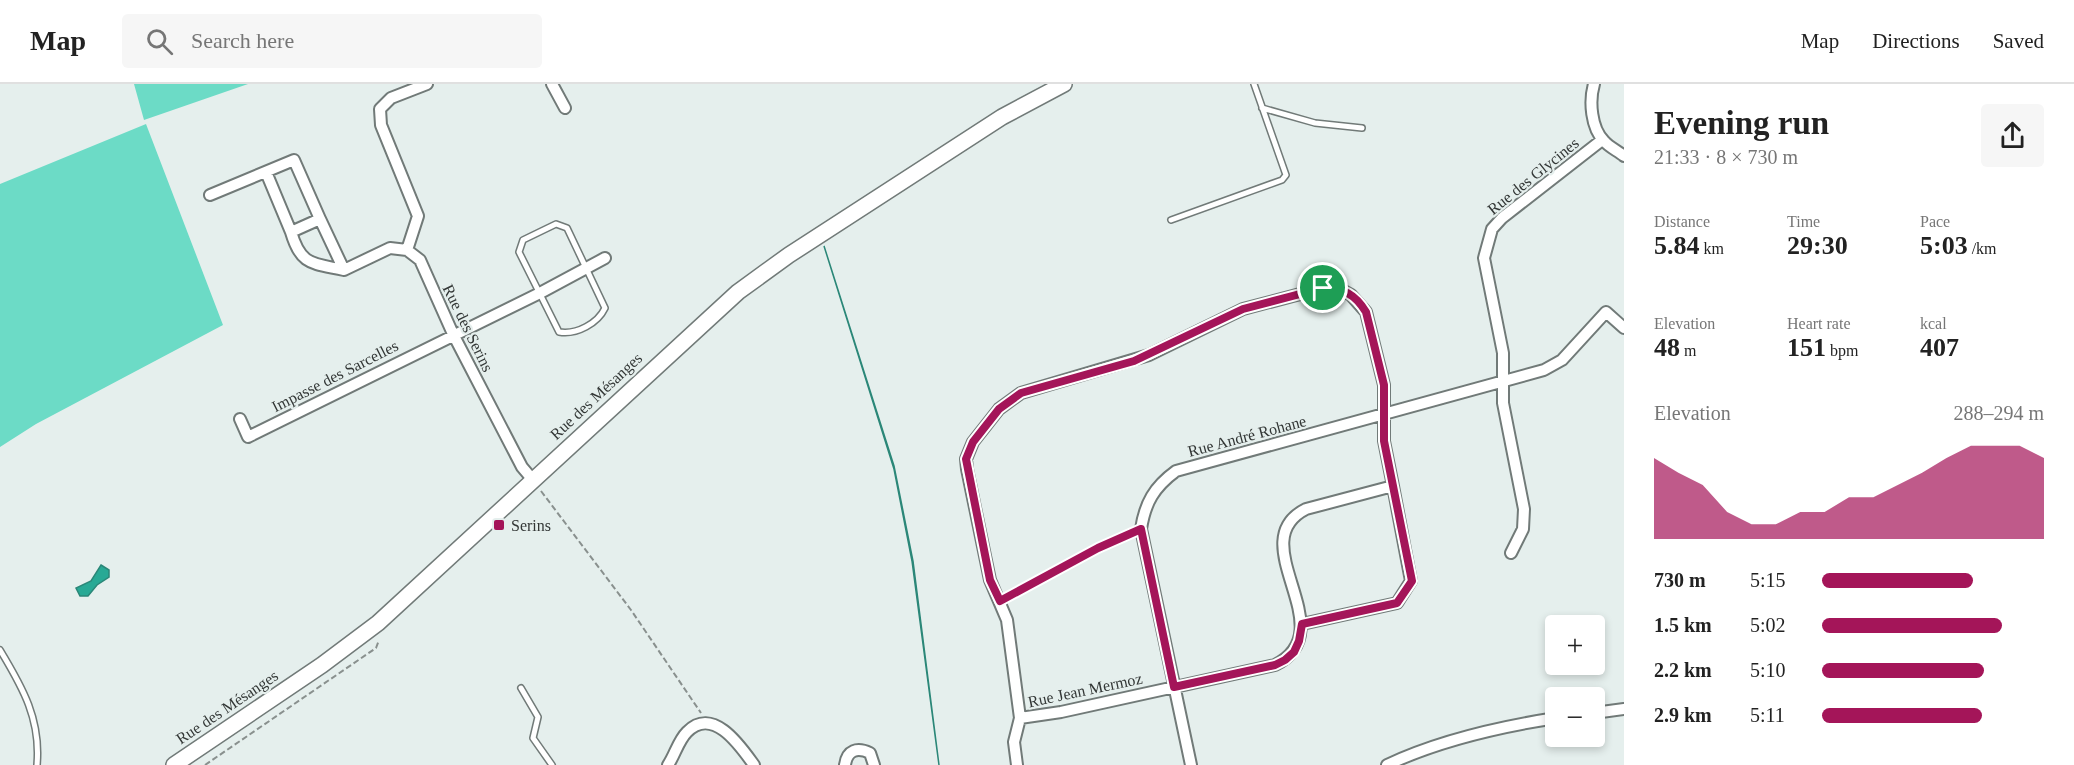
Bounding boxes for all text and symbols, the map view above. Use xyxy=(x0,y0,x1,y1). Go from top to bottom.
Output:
search box xyxy=(122,14,542,68)
text: Map xyxy=(30,25,86,56)
icon: search xyxy=(143,25,176,58)
text: Search here xyxy=(191,28,294,53)
text: Map xyxy=(1801,29,1839,53)
text: Directions xyxy=(1872,29,1960,53)
text: Saved xyxy=(1993,29,2044,53)
button: share xyxy=(1981,104,2044,167)
text: Evening run xyxy=(1654,105,1829,141)
street label: Rue des Glycines xyxy=(1484,134,1582,219)
text: 21:33 · 8 × 730 m xyxy=(1654,146,1798,168)
text: Distance xyxy=(1654,213,1710,230)
text: Time xyxy=(1787,213,1820,230)
text: Pace xyxy=(1920,213,1950,230)
text: 5.84 xyxy=(1654,231,1700,260)
text: 29:30 xyxy=(1787,231,1848,260)
text: 5:03 xyxy=(1920,231,1968,260)
text: km xyxy=(1700,240,1724,257)
text: /km xyxy=(1968,240,1997,257)
pin xyxy=(1297,262,1348,313)
icon: arrive xyxy=(1306,271,1339,304)
street label: Rue des Serins xyxy=(440,282,496,374)
text: Elevation xyxy=(1654,315,1715,332)
text: Heart rate xyxy=(1787,315,1851,332)
text: kcal xyxy=(1920,315,1947,332)
text: 48 xyxy=(1654,333,1680,362)
text: 151 xyxy=(1787,333,1826,362)
text: 407 xyxy=(1920,333,1959,362)
street label: Impasse des Sarcelles xyxy=(269,337,401,416)
text: m xyxy=(1680,342,1696,359)
text: bpm xyxy=(1826,342,1858,359)
street label: Rue des Mésanges xyxy=(547,349,646,444)
text: Elevation xyxy=(1654,402,1731,424)
text: 288–294 m xyxy=(1953,402,2044,424)
street label: Rue André Rohane xyxy=(1186,412,1308,460)
place label: Serins xyxy=(511,517,551,534)
marker: Serins xyxy=(492,518,506,532)
text: 730 m xyxy=(1654,569,1706,591)
text: 5:15 xyxy=(1750,569,1786,591)
text: 1.5 km xyxy=(1654,614,1712,636)
text: 5:02 xyxy=(1750,614,1786,636)
map controls xyxy=(1545,615,1605,747)
button: + xyxy=(1545,615,1605,675)
text: 2.2 km xyxy=(1654,659,1712,681)
text: 5:10 xyxy=(1750,659,1786,681)
street label: Rue des Mésanges xyxy=(173,667,282,748)
street label: Rue Jean Mermoz xyxy=(1026,670,1144,710)
button: − xyxy=(1545,687,1605,747)
text: 2.9 km xyxy=(1654,704,1712,726)
text: 5:11 xyxy=(1750,704,1785,726)

